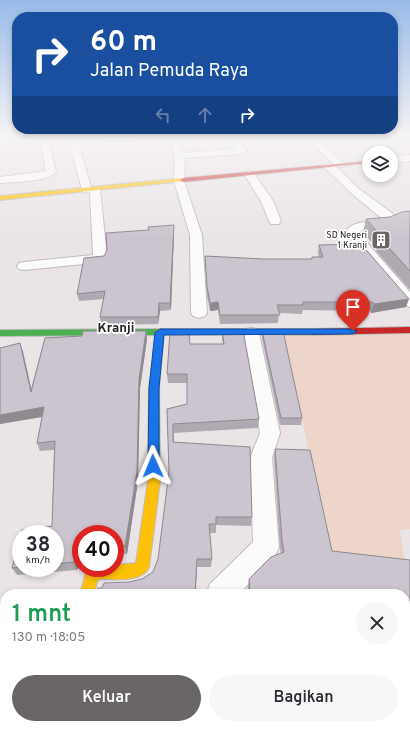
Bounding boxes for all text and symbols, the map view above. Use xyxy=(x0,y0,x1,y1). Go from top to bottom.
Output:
text: 60 m xyxy=(90,25,157,61)
icon: right xyxy=(24,28,76,80)
text: Jalan Pemuda Raya xyxy=(90,60,248,83)
icon: left xyxy=(152,104,174,126)
icon: ahead xyxy=(194,104,216,126)
icon: right xyxy=(236,104,258,126)
map controls xyxy=(362,146,398,182)
button: layers xyxy=(362,146,398,182)
building icon: SD Negeri 1 Kranji xyxy=(370,229,392,251)
place label: SD Negeri 1 Kranji xyxy=(326,230,367,251)
pin xyxy=(336,290,370,331)
icon: arrive xyxy=(342,296,364,318)
district label: Kranji xyxy=(98,321,134,337)
position arrow xyxy=(132,445,174,487)
speed limit sign: 40 xyxy=(72,525,124,577)
text: 38 xyxy=(26,533,50,559)
text: km/h xyxy=(26,554,50,567)
text: 1 mnt xyxy=(12,600,71,630)
button: close xyxy=(356,602,398,644)
text: 130 m · 18:05 xyxy=(12,630,85,646)
button: Keluar xyxy=(12,675,201,721)
button: Bagikan xyxy=(209,675,398,721)

